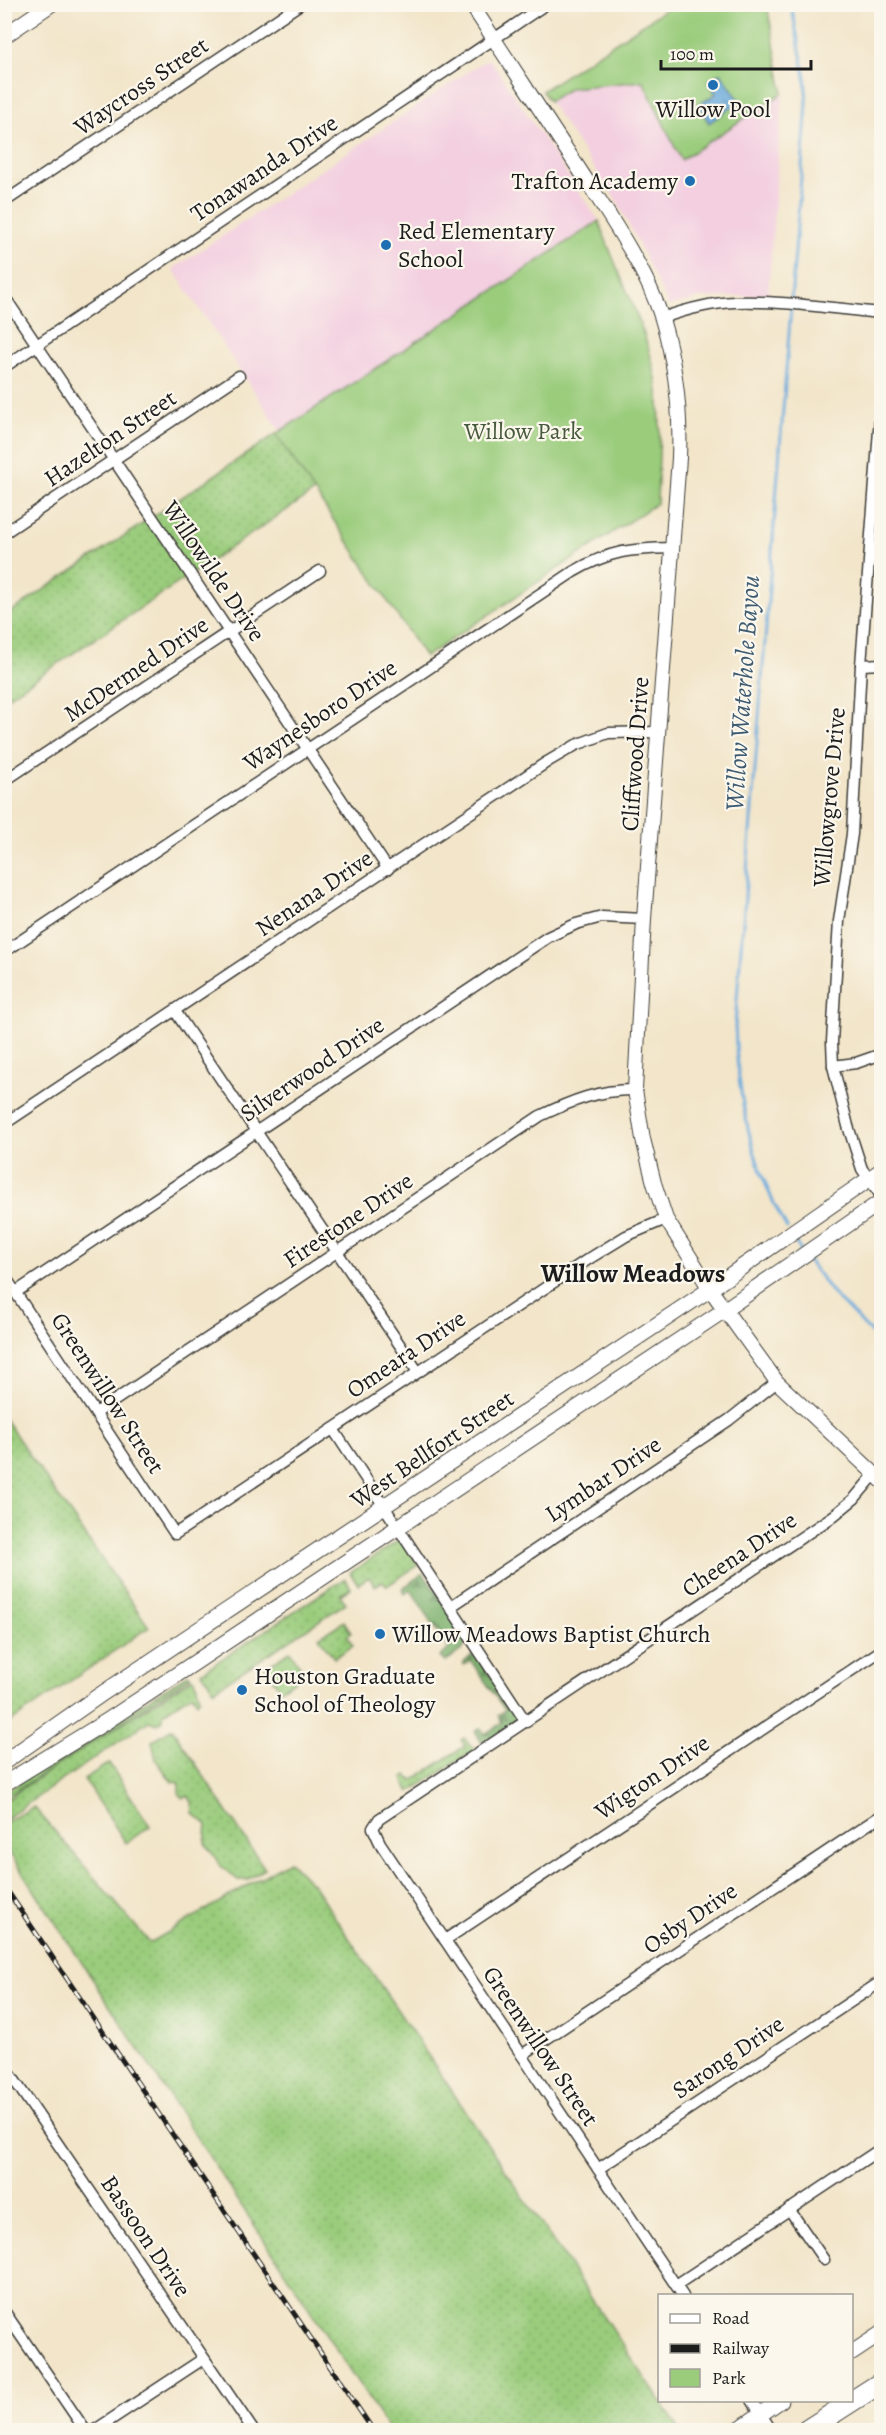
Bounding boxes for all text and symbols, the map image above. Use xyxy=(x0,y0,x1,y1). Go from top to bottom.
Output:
street label: Waycross Street xyxy=(67,29,215,143)
scale bar xyxy=(661,33,811,71)
text: 100 m xyxy=(670,42,714,66)
marker: Willow Pool xyxy=(706,78,720,92)
place label: Willow Pool xyxy=(654,93,771,125)
street label: Tonawanda Drive xyxy=(184,107,344,229)
place label: Trafton Academy xyxy=(511,165,678,197)
marker: Trafton Academy xyxy=(683,174,697,188)
place label: Red Elementary School xyxy=(398,215,555,275)
marker: Red Elementary School xyxy=(379,238,393,252)
street label: Hazelton Street xyxy=(38,382,183,494)
park label: Willow Park xyxy=(463,415,582,447)
street label: Willowilde Drive xyxy=(155,494,273,648)
water label: Willow Waterhole Bayou xyxy=(717,574,768,812)
street label: McDermed Drive xyxy=(57,609,215,729)
street label: Waynesboro Drive xyxy=(236,652,403,779)
street label: Cliffwood Drive xyxy=(614,676,656,832)
street label: Willowgrove Drive xyxy=(805,706,853,889)
street label: Nenana Drive xyxy=(249,842,379,944)
street label: Silverwood Drive xyxy=(234,1009,390,1129)
street label: Firestone Drive xyxy=(277,1165,419,1275)
district label: Willow Meadows xyxy=(540,1256,725,1291)
street label: Omeara Drive xyxy=(340,1302,472,1406)
street label: Greenwillow Street xyxy=(44,1306,172,1480)
street label: West Bellfort Street xyxy=(343,1382,520,1516)
street label: Lymbar Drive xyxy=(539,1428,667,1530)
street label: Cheena Drive xyxy=(675,1504,803,1604)
place label: Willow Meadows Baptist Church xyxy=(391,1618,711,1650)
marker: Willow Meadows Baptist Church xyxy=(373,1627,387,1641)
place label: Houston Graduate School of Theology xyxy=(254,1660,436,1720)
marker: Houston Graduate School of Theology xyxy=(235,1683,249,1697)
street label: Wigton Drive xyxy=(588,1727,716,1828)
street label: Osby Drive xyxy=(637,1875,743,1961)
street label: Greenwillow Street xyxy=(476,1960,606,2132)
street label: Sarong Drive xyxy=(666,2008,790,2106)
street label: Bassoon Drive xyxy=(93,2169,199,2303)
legend xyxy=(658,2294,853,2402)
text: Road xyxy=(712,2306,750,2330)
text: Railway xyxy=(712,2336,770,2360)
text: Park xyxy=(712,2366,746,2390)

